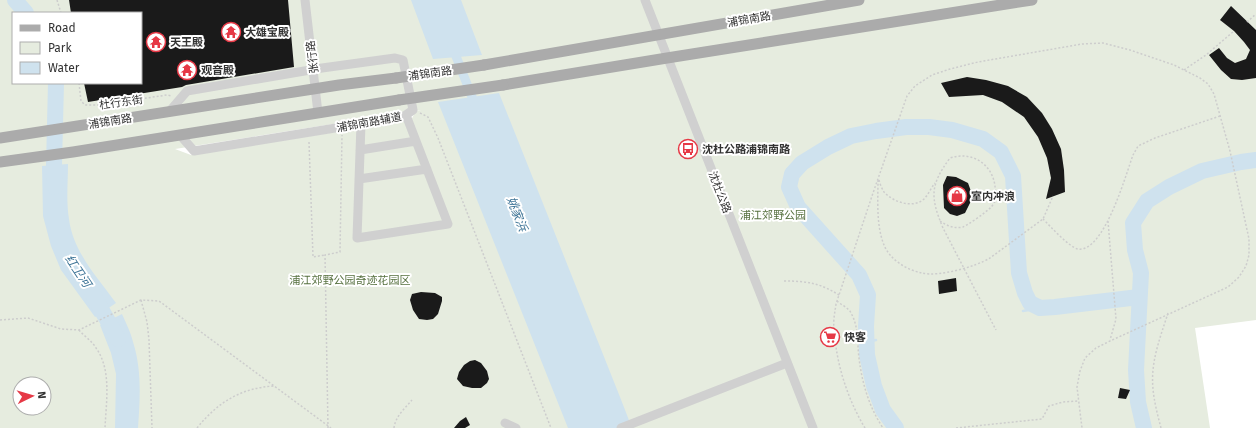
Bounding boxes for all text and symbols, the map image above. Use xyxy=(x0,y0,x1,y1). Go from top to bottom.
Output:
street label: 浦锦南路 xyxy=(726,9,772,30)
legend xyxy=(12,12,142,84)
text: Road xyxy=(48,21,76,35)
temple icon: 大雄宝殿 xyxy=(220,21,242,43)
place label: 大雄宝殿 xyxy=(245,26,289,39)
temple icon: 天王殿 xyxy=(145,31,167,53)
place label: 天王殿 xyxy=(170,36,203,49)
street label: 张行路 xyxy=(304,40,321,74)
text: Park xyxy=(48,41,72,55)
temple icon: 观音殿 xyxy=(176,59,198,81)
text: Water xyxy=(48,61,80,75)
place label: 观音殿 xyxy=(201,64,234,77)
street label: 浦锦南路 xyxy=(407,64,453,83)
street label: 杜行东街 xyxy=(98,93,144,112)
street label: 浦锦南路辅道 xyxy=(335,110,403,135)
street label: 浦锦南路 xyxy=(87,112,133,131)
bus stop icon: 沈杜公路浦锦南路 xyxy=(677,138,699,160)
place label: 沈杜公路浦锦南路 xyxy=(702,143,791,156)
street label: 沈杜公路 xyxy=(706,169,733,215)
shop icon: 室内冲浪 xyxy=(946,185,968,207)
place label: 室内冲浪 xyxy=(971,190,1015,203)
water label: 姚家浜 xyxy=(504,195,530,234)
park label: 浦江郊野公园 xyxy=(740,209,806,222)
water label: 红卫河 xyxy=(62,252,95,291)
park label: 浦江郊野公园奇迹花园区 xyxy=(290,274,411,287)
supermarket icon: 快客 xyxy=(819,326,841,348)
place label: 快客 xyxy=(844,331,866,344)
north arrow xyxy=(12,376,52,416)
text: N xyxy=(35,391,48,399)

